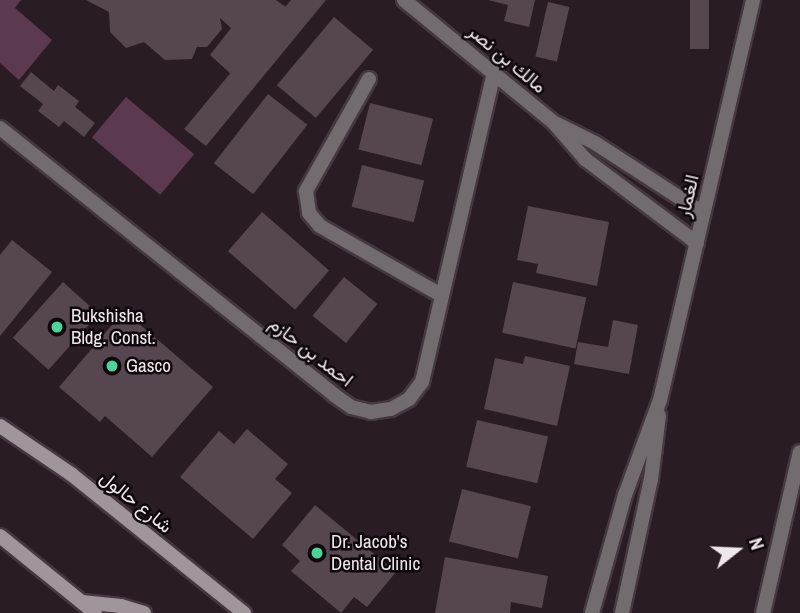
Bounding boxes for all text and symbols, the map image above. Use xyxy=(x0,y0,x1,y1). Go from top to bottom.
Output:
street label: مالك بن نصر xyxy=(463,20,551,98)
street label: الغمار xyxy=(672,172,704,220)
place label: Bukshisha Bldg. Const. xyxy=(71,305,156,349)
street label: احمد بن حازم xyxy=(265,312,357,392)
marker: Bukshisha Bldg. Const. xyxy=(49,319,65,335)
place label: Gasco xyxy=(126,355,171,377)
marker: Gasco xyxy=(104,358,120,374)
street label: شارع حالول xyxy=(95,466,177,538)
north arrow xyxy=(702,515,772,585)
place label: Dr. Jacob's Dental Clinic xyxy=(331,531,420,575)
text: N xyxy=(743,534,771,553)
marker: Dr. Jacob's Dental Clinic xyxy=(309,545,325,561)

